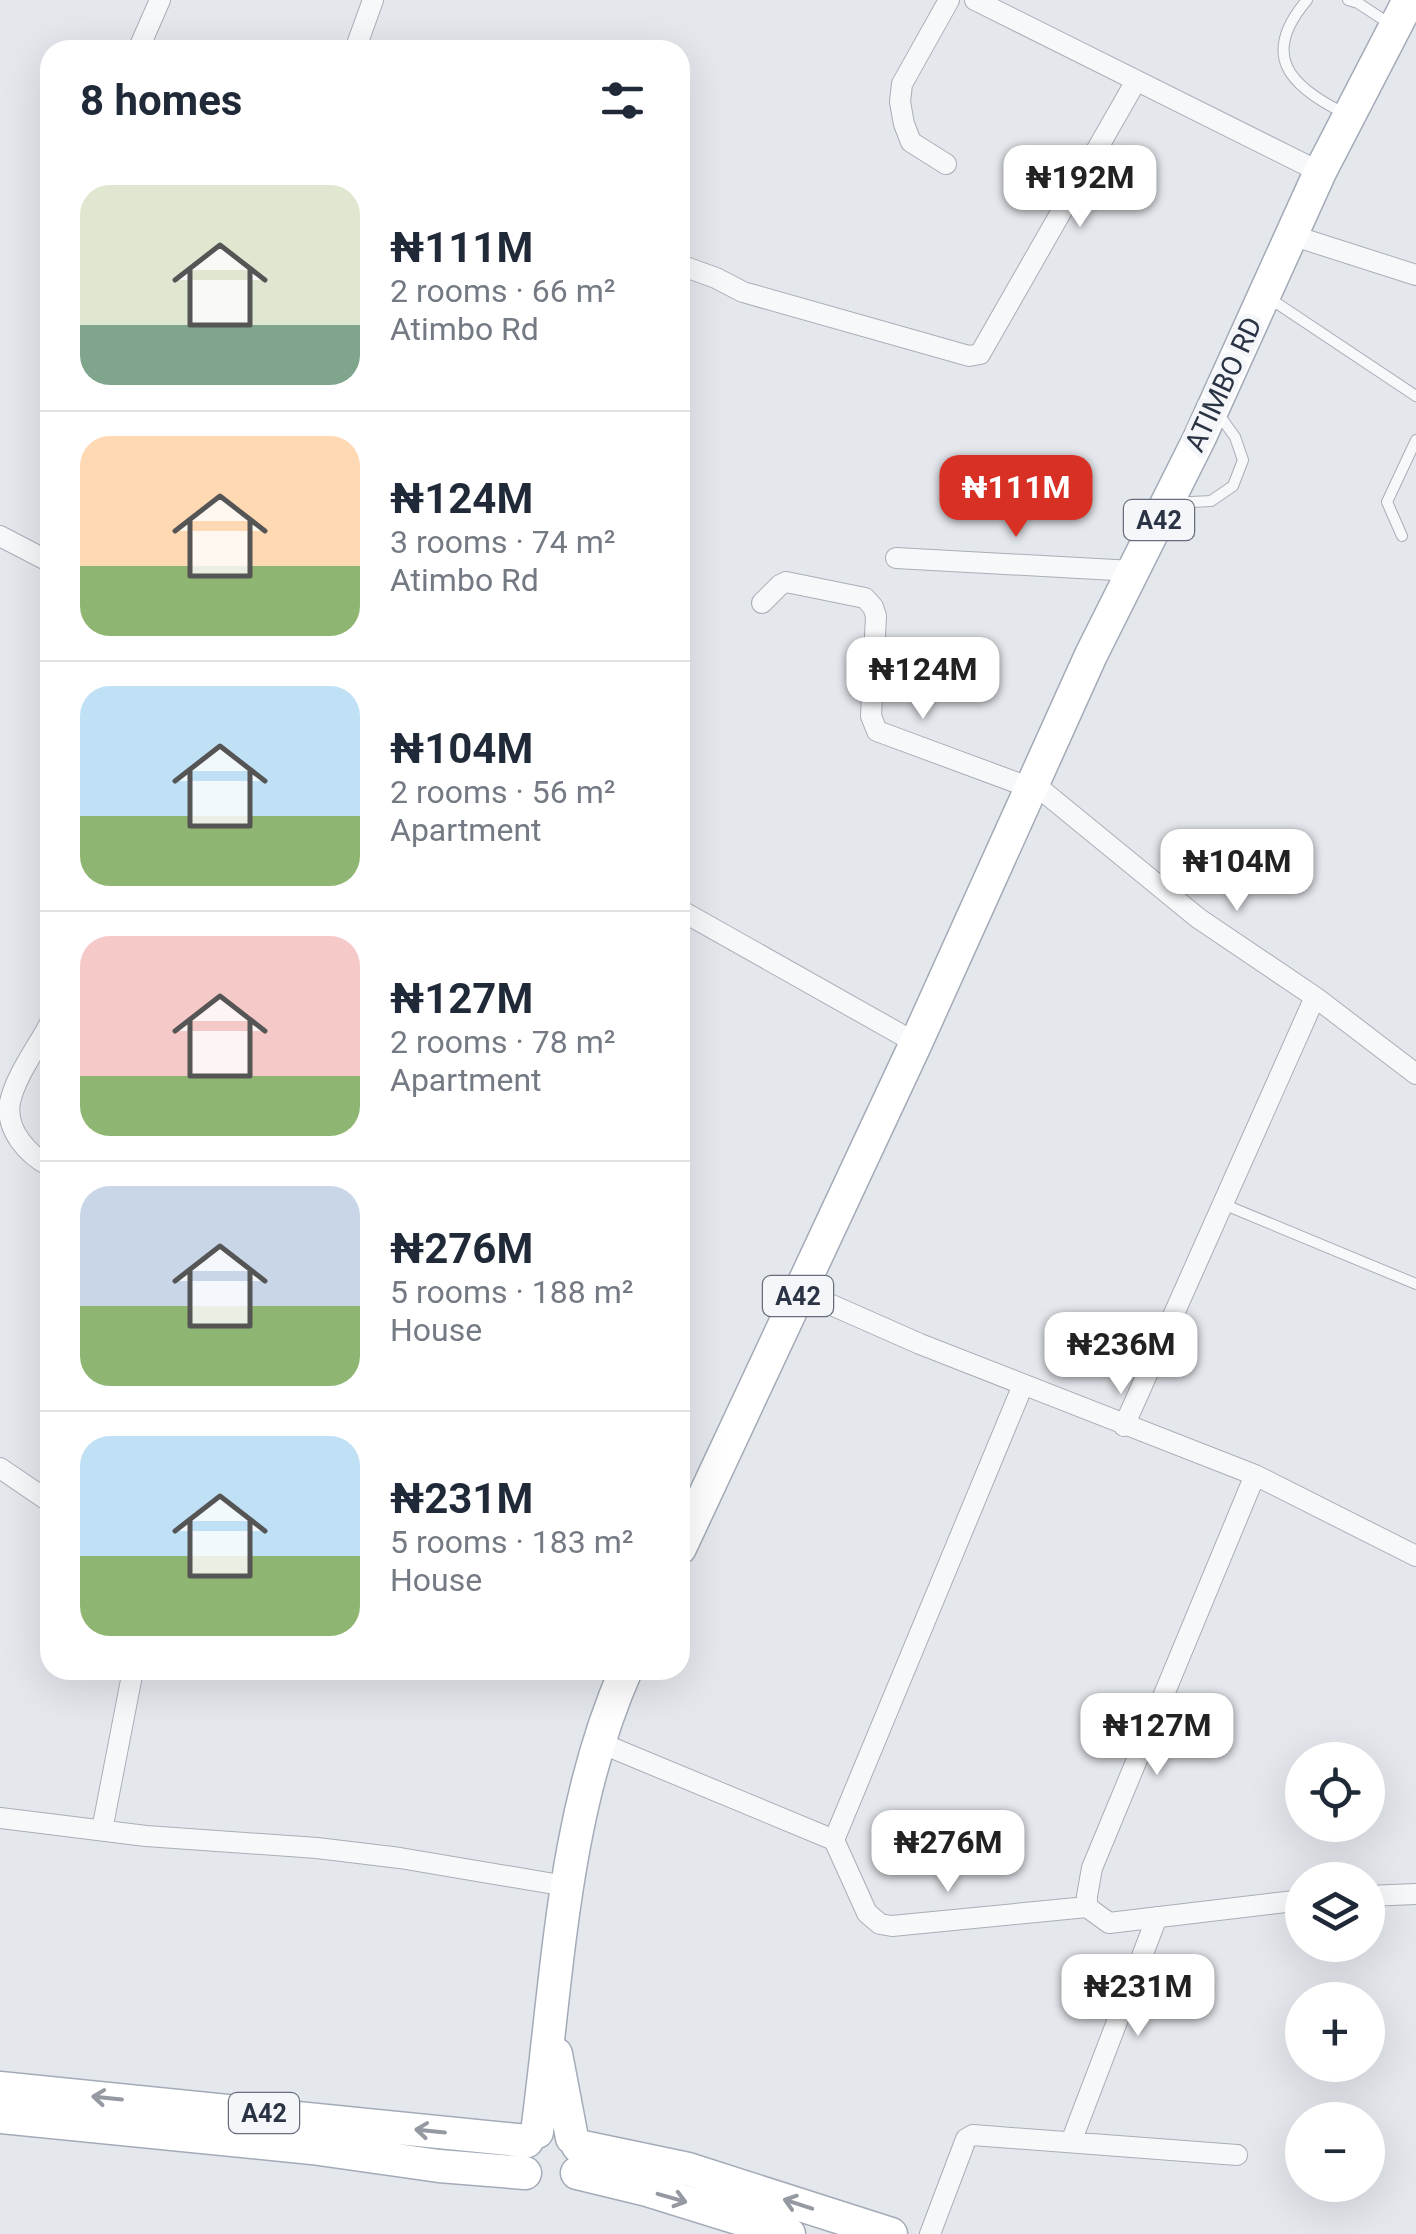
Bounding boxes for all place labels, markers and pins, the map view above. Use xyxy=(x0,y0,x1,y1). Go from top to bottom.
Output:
pin: ₦192M xyxy=(1010,145,1150,230)
pin: ₦111M xyxy=(946,455,1086,540)
pin: ₦124M xyxy=(853,637,993,722)
pin: ₦104M xyxy=(1167,829,1307,914)
pin: ₦236M xyxy=(1051,1312,1191,1397)
pin: ₦127M xyxy=(1087,1693,1227,1778)
pin: ₦276M xyxy=(878,1810,1018,1895)
pin: ₦231M xyxy=(1068,1954,1208,2039)

